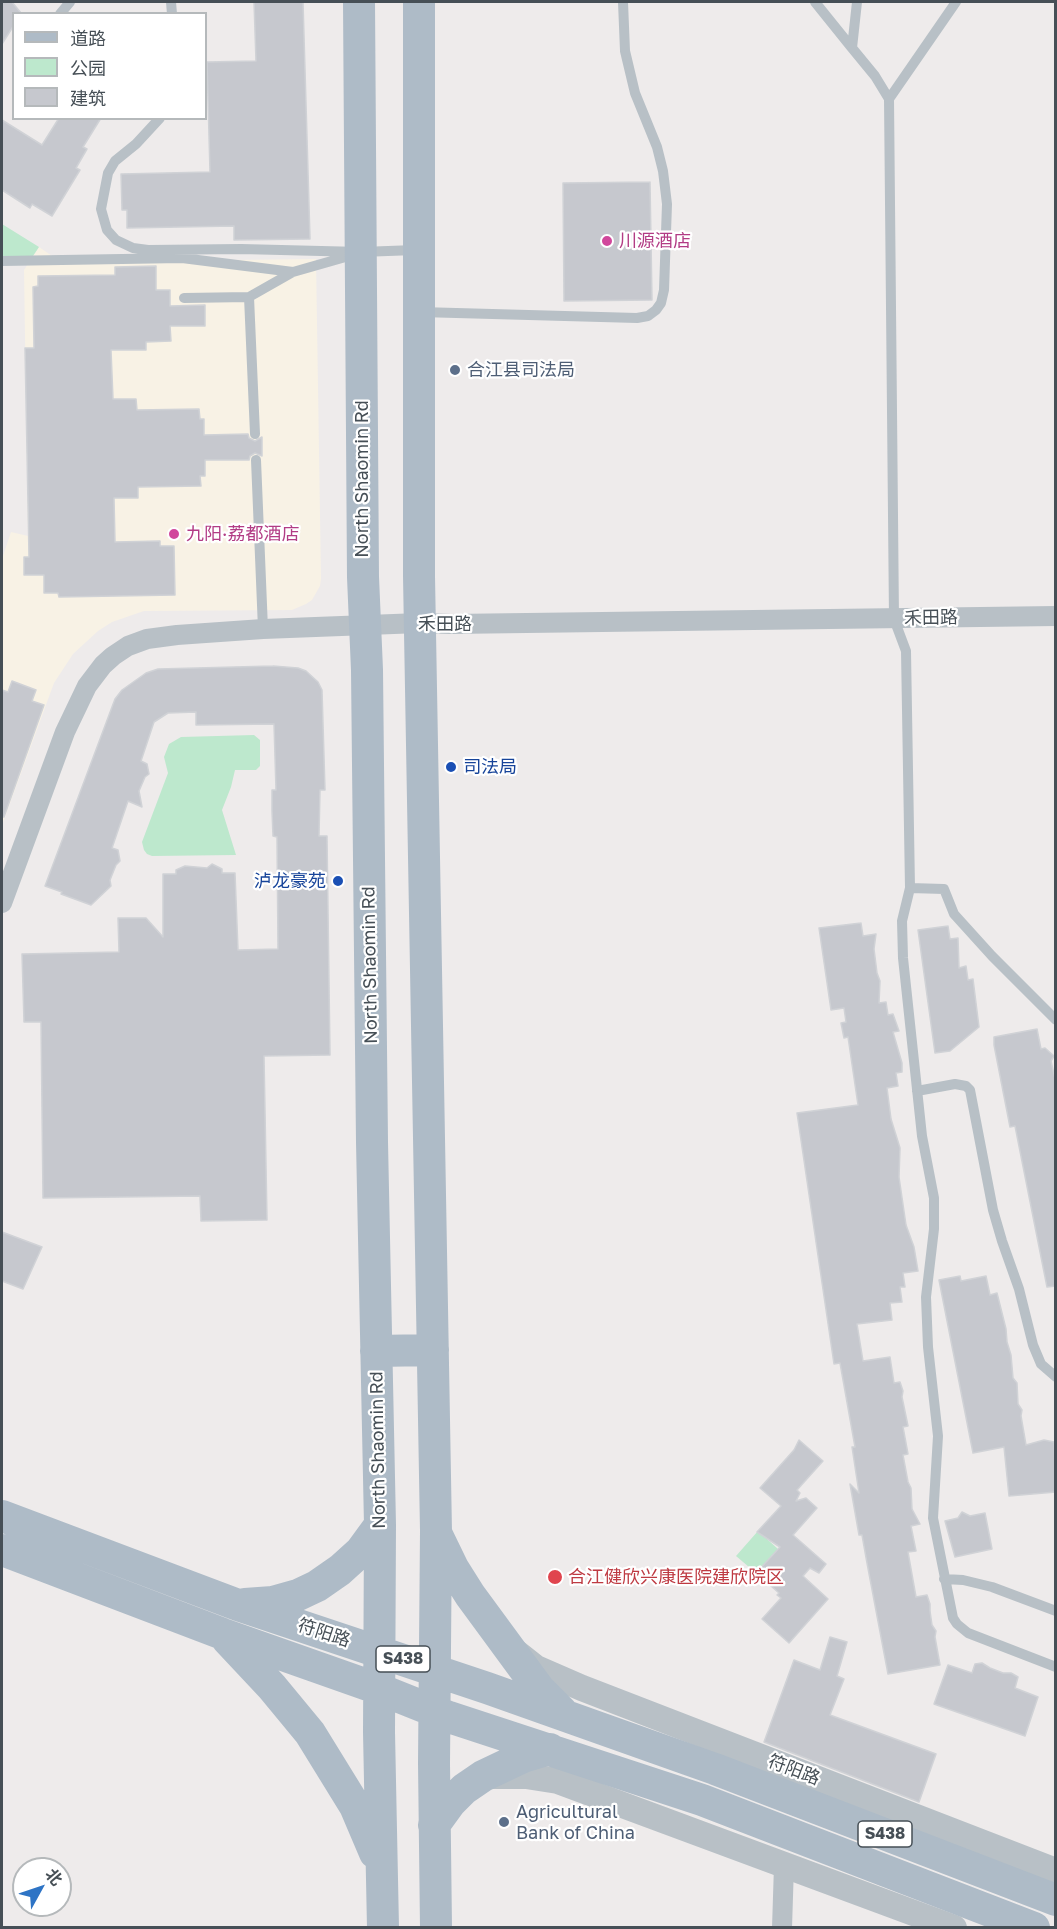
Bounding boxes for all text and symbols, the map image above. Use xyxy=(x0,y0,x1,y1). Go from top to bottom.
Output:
legend xyxy=(12,12,207,120)
text: 道路 xyxy=(70,27,106,49)
text: 公园 xyxy=(70,57,106,79)
text: 建筑 xyxy=(70,87,106,109)
place label: 川源酒店 xyxy=(619,230,691,252)
marker: 川源酒店 xyxy=(600,234,614,248)
place label: 合江县司法局 xyxy=(467,359,575,381)
marker: 合江县司法局 xyxy=(448,363,462,377)
street label: North Shaomin Rd xyxy=(351,400,373,558)
place label: 九阳·荔都酒店 xyxy=(186,523,299,545)
marker: 九阳·荔都酒店 xyxy=(167,527,181,541)
street label: 禾田路 xyxy=(904,607,958,629)
street label: 禾田路 xyxy=(418,613,472,635)
place label: 司法局 xyxy=(463,756,517,778)
marker: 司法局 xyxy=(444,760,458,774)
place label: 泸龙豪苑 xyxy=(254,870,326,892)
marker: 泸龙豪苑 xyxy=(331,874,345,888)
street label: North Shaomin Rd xyxy=(358,886,382,1044)
street label: North Shaomin Rd xyxy=(366,1371,390,1529)
place label: 合江健欣兴康医院建欣院区 xyxy=(568,1566,784,1588)
marker: 合江健欣兴康医院建欣院区 xyxy=(546,1568,564,1586)
street label: 符阳路 xyxy=(295,1614,353,1652)
road number: S438 xyxy=(376,1646,430,1672)
street label: 符阳路 xyxy=(765,1750,823,1790)
place label: Agricultural Bank of China xyxy=(516,1801,635,1844)
marker: Agricultural Bank of China xyxy=(497,1815,511,1829)
road number: S438 xyxy=(858,1821,912,1847)
north arrow xyxy=(12,1857,72,1917)
text: 北 xyxy=(41,1864,67,1889)

